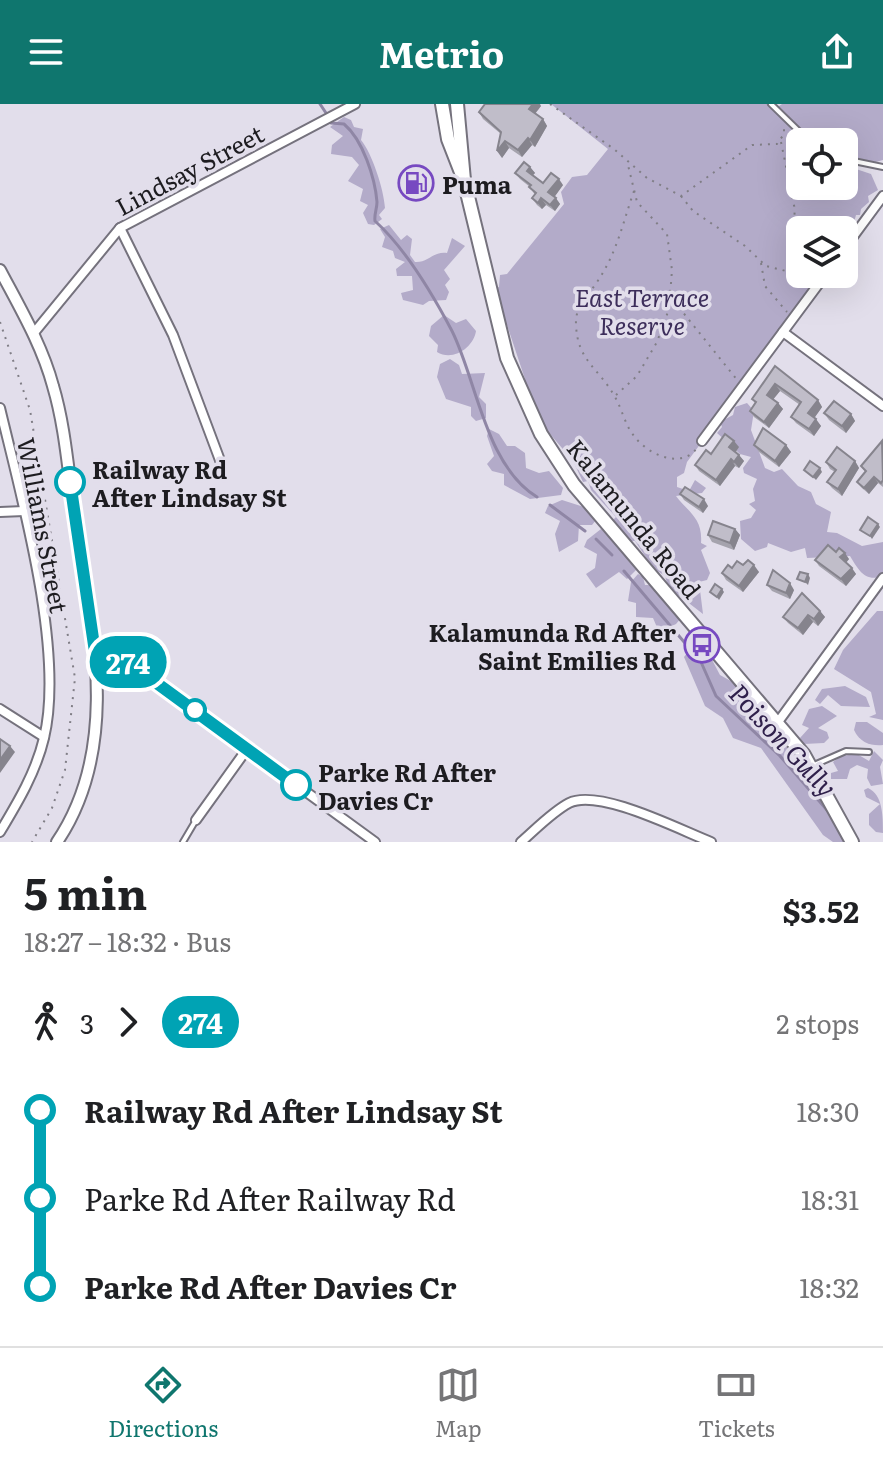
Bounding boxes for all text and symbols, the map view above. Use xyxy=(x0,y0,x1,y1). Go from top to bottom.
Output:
text: Metrio xyxy=(379,26,504,79)
icon: menu xyxy=(24,30,68,74)
icon: share xyxy=(815,30,859,74)
street label: Lindsay Street xyxy=(109,115,270,223)
map controls xyxy=(786,128,858,288)
button: locate xyxy=(786,128,858,200)
fuel station icon: Puma xyxy=(397,164,435,202)
place label: Puma xyxy=(442,166,512,201)
button: layers xyxy=(786,216,858,288)
park label: East Terrace Reserve xyxy=(575,279,709,342)
street label: Kalamunda Road xyxy=(560,431,710,605)
street label: Williams Street xyxy=(10,434,78,616)
place label: Railway Rd After Lindsay St xyxy=(92,451,287,514)
marker: Railway Rd After Lindsay St xyxy=(55,467,85,497)
place label: Kalamunda Rd After Saint Emilies Rd xyxy=(428,614,676,677)
bus stop icon: Kalamunda Rd After Saint Emilies Rd xyxy=(683,626,721,664)
line badge: 274 xyxy=(82,636,174,688)
text: 274 xyxy=(106,641,150,683)
water label: Poison Gully xyxy=(721,674,847,804)
unlabelled marker xyxy=(184,699,206,721)
place label: Parke Rd After Davies Cr xyxy=(318,754,496,817)
marker: Parke Rd After Davies Cr xyxy=(281,770,311,800)
text: 5 min xyxy=(24,858,147,924)
text: $3.52 xyxy=(782,888,859,932)
text: 18:27 – 18:32 · Bus xyxy=(24,921,231,960)
icon: walk xyxy=(24,1000,68,1044)
icon: forward xyxy=(106,1000,150,1044)
text: 274 xyxy=(178,1001,223,1043)
text: 3 xyxy=(80,1003,94,1042)
text: 2 stops xyxy=(776,1003,859,1042)
text: Railway Rd After Lindsay St xyxy=(84,1088,503,1132)
text: 18:30 xyxy=(797,1091,859,1130)
text: Parke Rd After Railway Rd xyxy=(84,1176,456,1220)
text: 18:31 xyxy=(801,1179,859,1218)
text: Parke Rd After Davies Cr xyxy=(84,1264,456,1308)
text: 18:32 xyxy=(799,1267,859,1306)
tab: Directions xyxy=(108,1363,218,1444)
tab: Map xyxy=(435,1363,481,1444)
tab: Tickets xyxy=(698,1363,775,1444)

